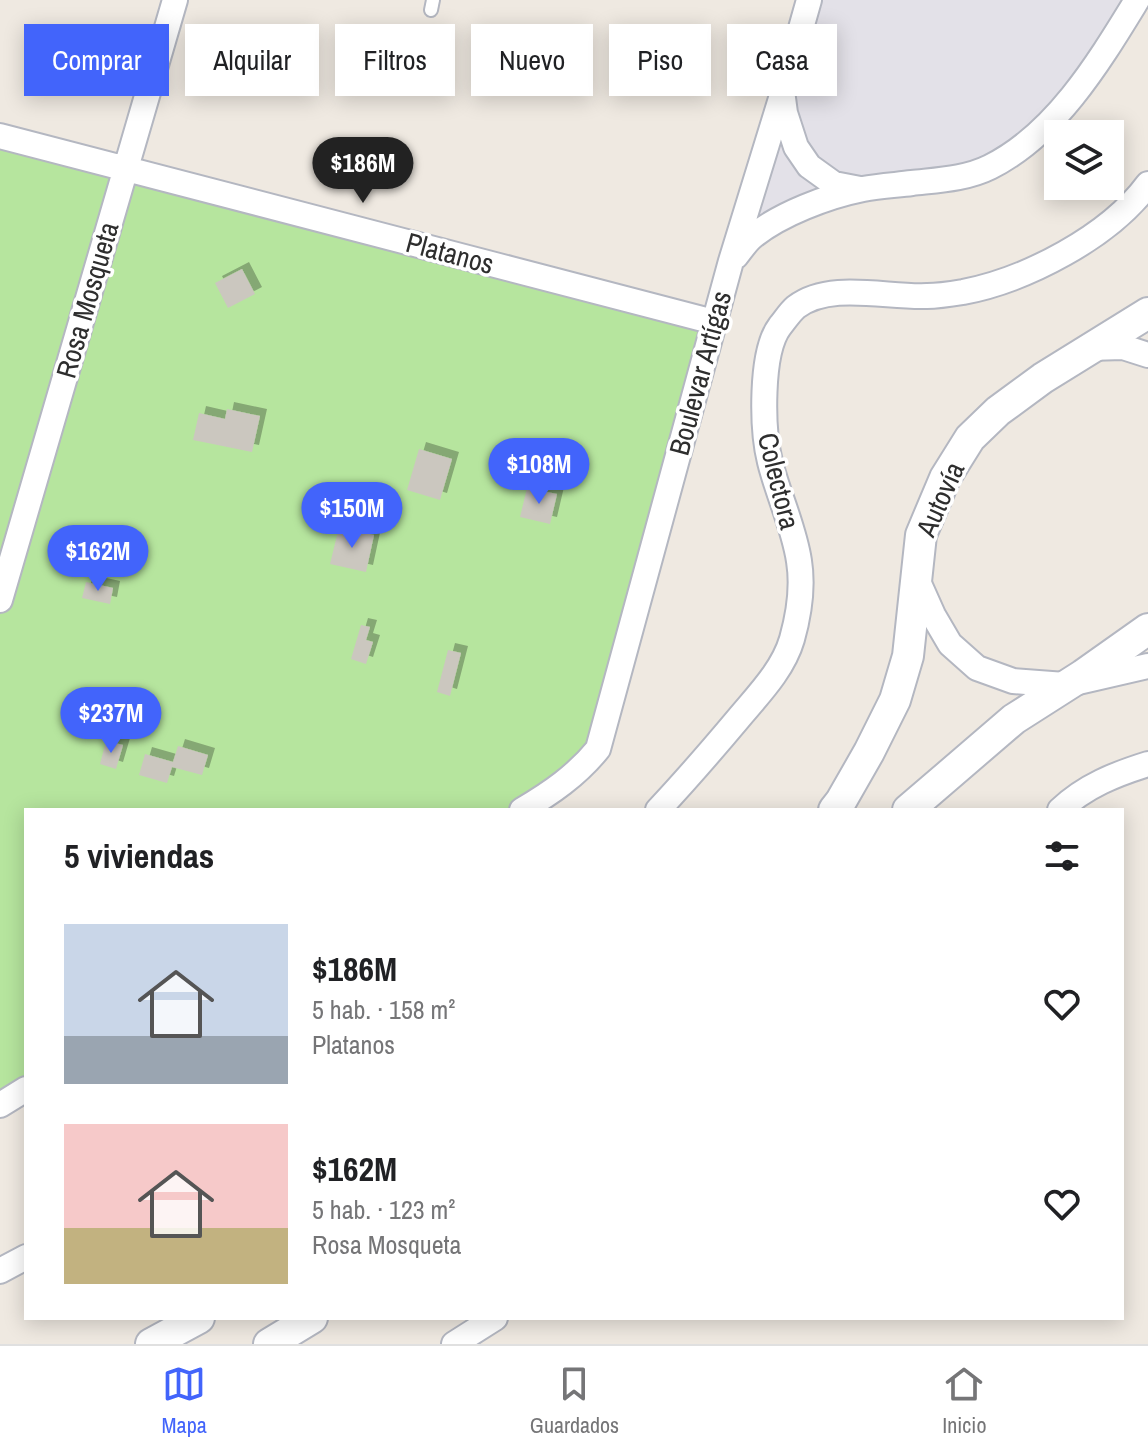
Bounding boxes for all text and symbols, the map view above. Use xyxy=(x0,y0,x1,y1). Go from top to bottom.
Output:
chip: Comprar xyxy=(24,24,169,96)
chip: Alquilar xyxy=(185,24,319,96)
chip: Filtros xyxy=(335,24,455,96)
chip: Nuevo xyxy=(471,24,593,96)
chip: Piso xyxy=(609,24,711,96)
chip: Casa xyxy=(727,24,837,96)
map controls xyxy=(1044,120,1124,200)
button: layers xyxy=(1044,120,1124,200)
pin: $186M xyxy=(307,137,419,205)
text: $186M xyxy=(330,145,396,180)
street label: Rosa Mosqueta xyxy=(47,217,127,383)
street label: Platanos xyxy=(402,223,498,283)
street label: Boulevar Artígas xyxy=(660,287,740,459)
street label: Colectora xyxy=(749,429,809,533)
pin: $108M xyxy=(483,438,595,506)
text: $108M xyxy=(506,446,572,481)
street label: Autovía xyxy=(906,455,973,543)
pin: $150M xyxy=(296,482,408,550)
text: $150M xyxy=(319,490,385,525)
pin: $162M xyxy=(42,525,154,593)
text: $162M xyxy=(65,533,131,568)
pin: $237M xyxy=(55,687,167,755)
text: $237M xyxy=(78,695,144,730)
text: 5 viviendas xyxy=(64,833,214,879)
icon: filters xyxy=(1040,834,1084,878)
text: $186M xyxy=(312,946,397,992)
icon: home xyxy=(128,956,224,1052)
icon: heart xyxy=(1040,982,1084,1026)
text: 5 hab. · 158 m² xyxy=(312,992,455,1027)
text: Platanos xyxy=(312,1027,395,1062)
text: $162M xyxy=(312,1146,397,1192)
icon: home xyxy=(128,1156,224,1252)
icon: heart xyxy=(1040,1182,1084,1226)
text: 5 hab. · 123 m² xyxy=(312,1192,455,1227)
text: Rosa Mosqueta xyxy=(312,1227,461,1262)
tab: Mapa xyxy=(162,1362,207,1440)
tab: Guardados xyxy=(530,1362,619,1440)
tab: Inicio xyxy=(942,1362,986,1440)

